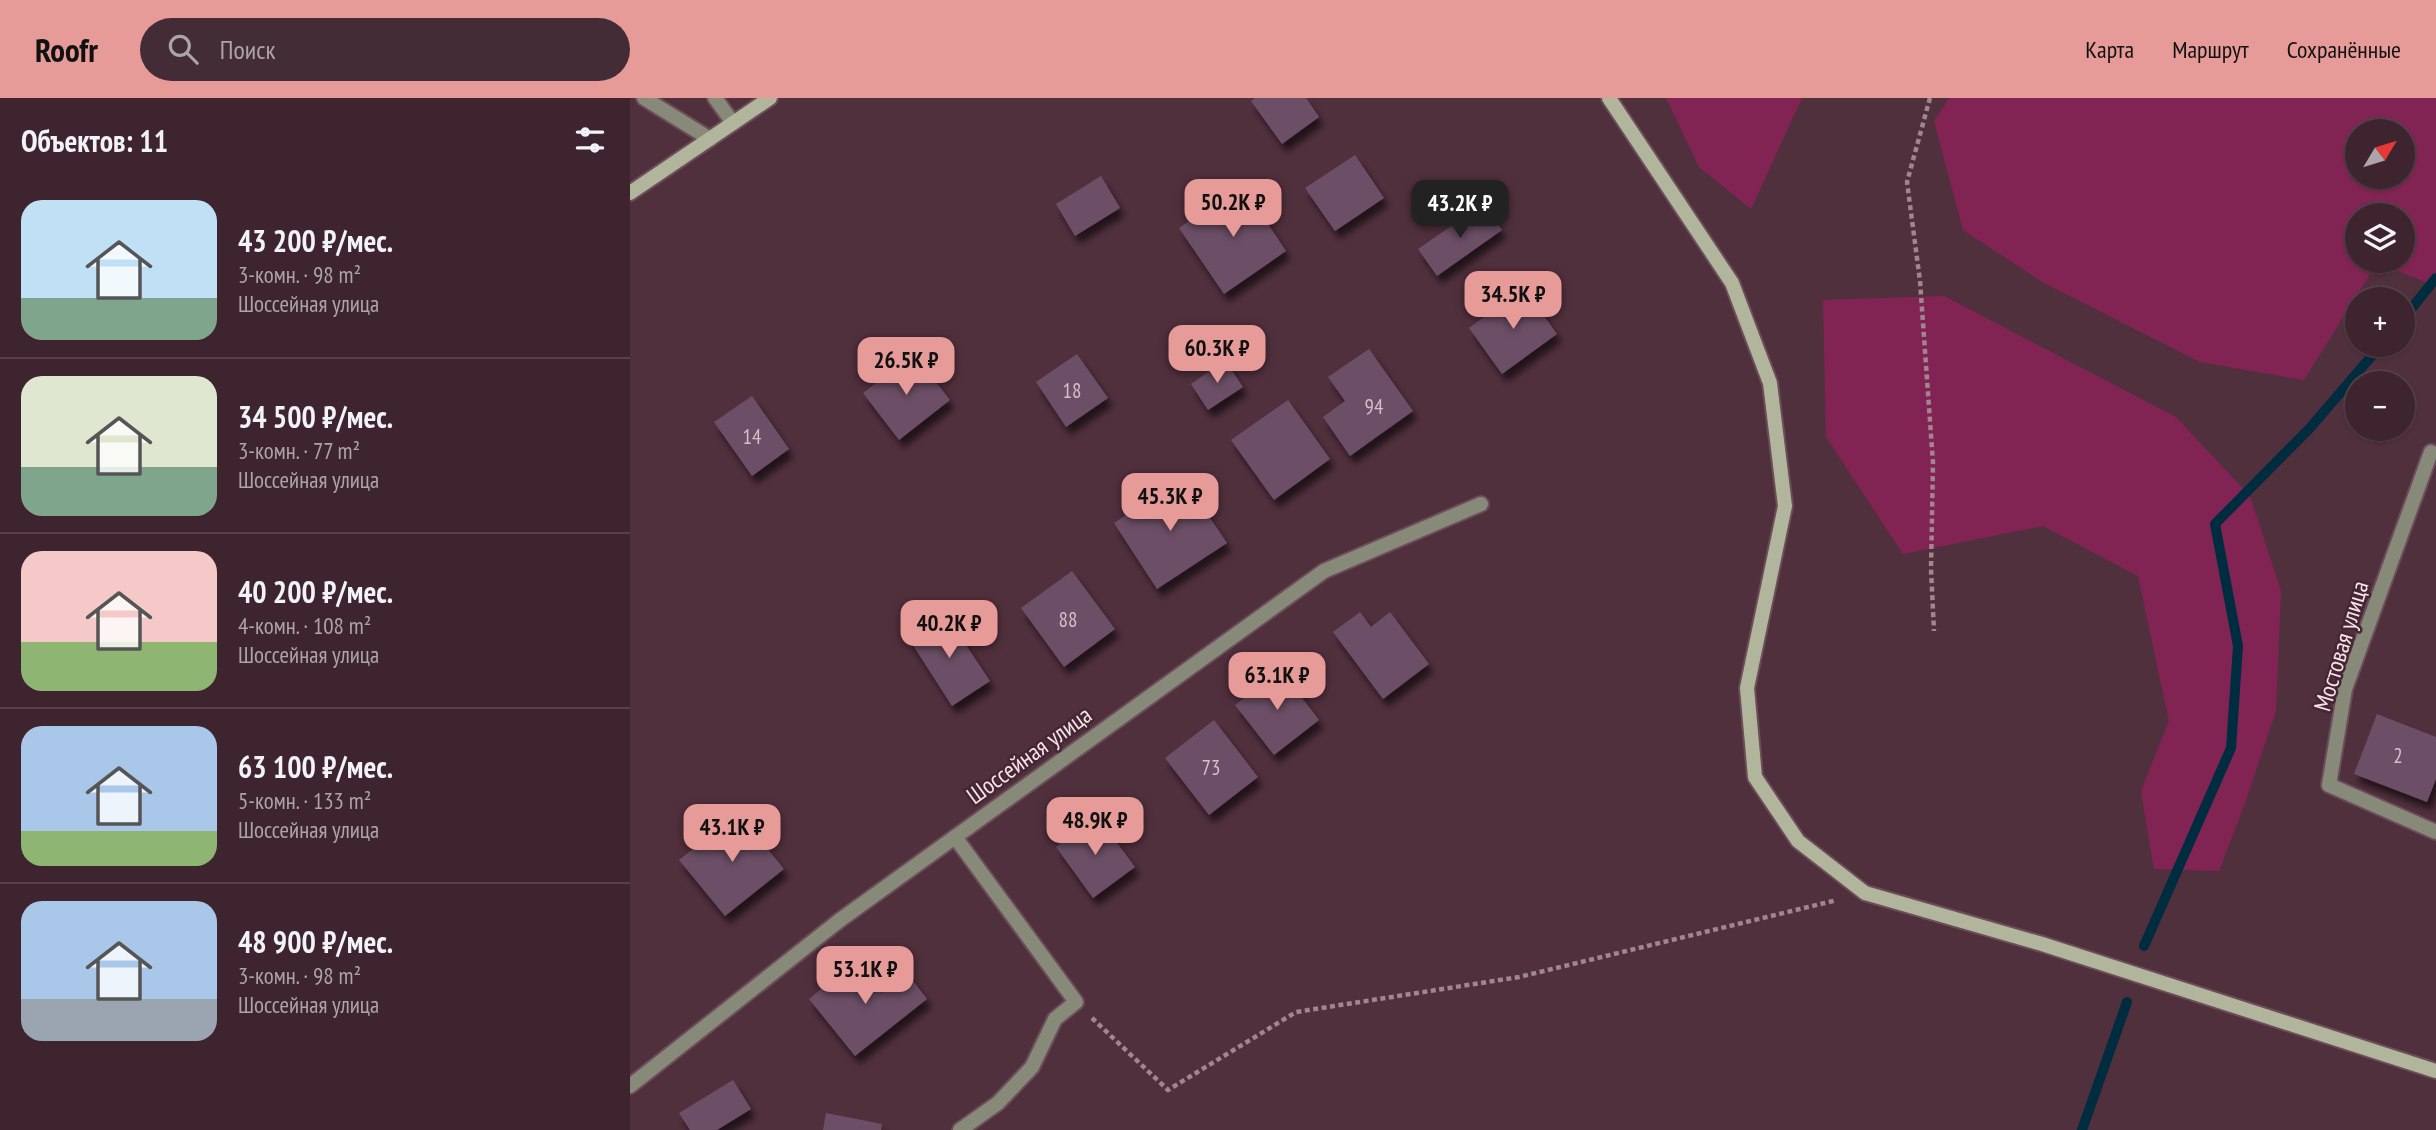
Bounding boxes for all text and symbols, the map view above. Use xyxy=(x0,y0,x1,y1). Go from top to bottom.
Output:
search box xyxy=(140,18,630,81)
text: Roofr xyxy=(35,28,98,71)
icon: search xyxy=(164,30,202,68)
text: Поиск xyxy=(220,33,275,66)
text: Карта xyxy=(2085,34,2134,65)
text: Маршрут xyxy=(2172,34,2249,65)
text: Сохранённые xyxy=(2287,34,2401,65)
north arrow xyxy=(2345,119,2415,189)
map controls xyxy=(2345,119,2415,441)
text: Объектов: 11 xyxy=(21,121,168,160)
icon: filters xyxy=(571,121,609,159)
pin: 50.2K ₽ xyxy=(1168,180,1298,239)
pin: 43.2K ₽ xyxy=(1395,180,1525,240)
text: 50.2K ₽ xyxy=(1201,187,1265,216)
text: 43.2K ₽ xyxy=(1428,188,1492,217)
button: layers xyxy=(2345,203,2415,273)
text: 43 200 ₽/мес. xyxy=(238,221,393,260)
icon: home xyxy=(77,228,161,312)
text: 3-комн. · 98 m² xyxy=(238,260,361,289)
pin: 34.5K ₽ xyxy=(1448,272,1578,331)
text: 34.5K ₽ xyxy=(1481,279,1545,308)
button: + xyxy=(2345,287,2415,357)
text: Шоссейная улица xyxy=(238,289,379,318)
pin: 60.3K ₽ xyxy=(1152,326,1282,385)
text: 60.3K ₽ xyxy=(1185,333,1249,362)
pin: 26.5K ₽ xyxy=(841,338,971,397)
text: 26.5K ₽ xyxy=(874,345,938,374)
button: − xyxy=(2345,371,2415,441)
house number: 18 xyxy=(1063,377,1081,404)
house number: 94 xyxy=(1365,393,1384,420)
text: 34 500 ₽/мес. xyxy=(238,397,393,436)
icon: home xyxy=(77,404,161,488)
house number: 14 xyxy=(743,423,762,450)
text: 3-комн. · 77 m² xyxy=(238,436,360,465)
text: Шоссейная улица xyxy=(238,465,379,494)
pin: 45.3K ₽ xyxy=(1105,474,1235,533)
text: 45.3K ₽ xyxy=(1138,481,1202,510)
text: 40 200 ₽/мес. xyxy=(238,572,393,611)
street label: Мостовая улица xyxy=(2307,577,2375,715)
icon: home xyxy=(77,579,161,663)
pin: 40.2K ₽ xyxy=(884,601,1014,660)
house number: 88 xyxy=(1059,606,1077,633)
text: 40.2K ₽ xyxy=(917,608,981,637)
text: 4-комн. · 108 m² xyxy=(238,611,371,640)
text: Шоссейная улица xyxy=(238,640,379,669)
pin: 63.1K ₽ xyxy=(1212,652,1342,712)
text: 63.1K ₽ xyxy=(1245,660,1309,689)
street label: Шоссейная улица xyxy=(960,699,1098,811)
house number: 2 xyxy=(2393,742,2403,769)
text: 63 100 ₽/мес. xyxy=(238,747,393,786)
icon: home xyxy=(77,754,161,838)
house number: 73 xyxy=(1202,754,1220,781)
text: 5-комн. · 133 m² xyxy=(238,786,371,815)
pin: 48.9K ₽ xyxy=(1030,798,1160,857)
pin: 43.1K ₽ xyxy=(667,804,797,864)
text: 48.9K ₽ xyxy=(1063,805,1127,834)
text: 43.1K ₽ xyxy=(700,812,764,841)
text: Шоссейная улица xyxy=(238,815,379,844)
text: 48 900 ₽/мес. xyxy=(238,922,393,961)
icon: home xyxy=(77,929,161,1013)
pin: 53.1K ₽ xyxy=(800,946,930,1006)
text: 53.1K ₽ xyxy=(833,954,897,983)
text: 3-комн. · 98 m² xyxy=(238,961,361,990)
text: Шоссейная улица xyxy=(238,990,379,1019)

